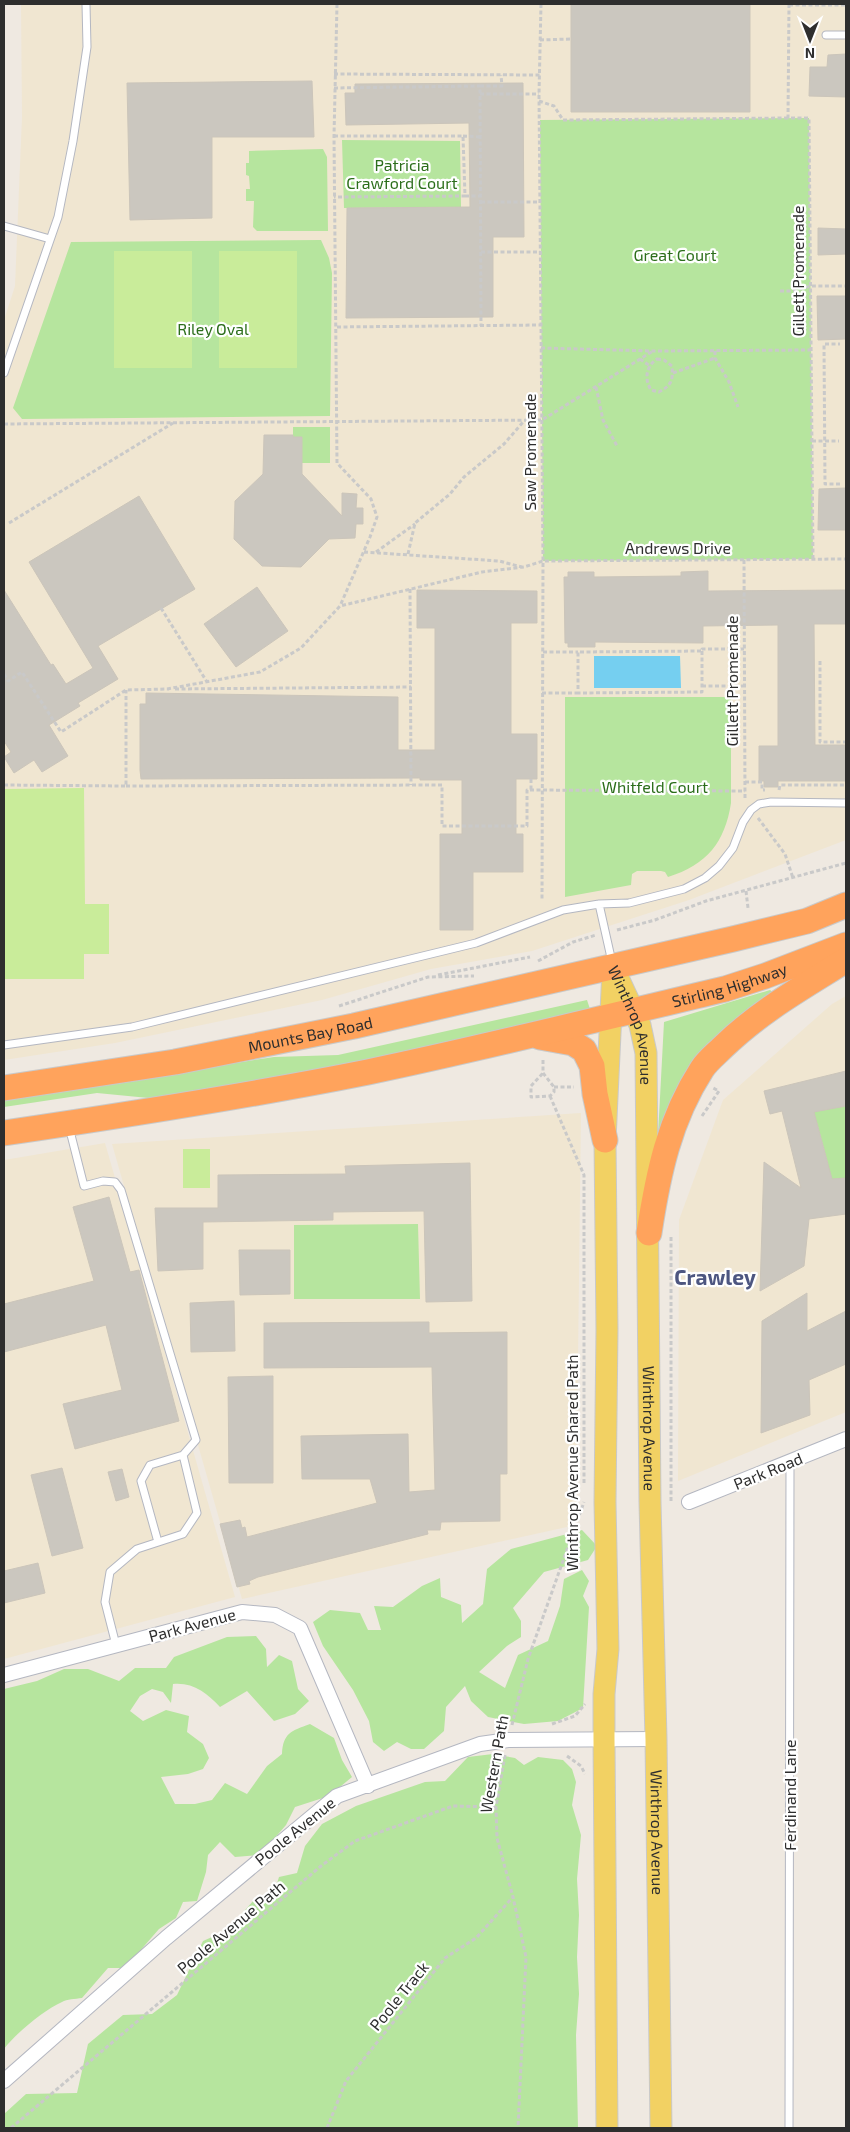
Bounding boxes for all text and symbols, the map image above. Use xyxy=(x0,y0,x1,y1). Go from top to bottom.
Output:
north arrow xyxy=(785,15,835,65)
text: N xyxy=(805,45,815,62)
park label: Patricia Crawford Court xyxy=(346,155,458,192)
street label: Gillett Promenade xyxy=(788,205,807,337)
park label: Great Court xyxy=(633,245,717,264)
park label: Riley Oval xyxy=(177,319,249,338)
street label: Saw Promenade xyxy=(520,393,539,511)
street label: Andrews Drive xyxy=(625,538,731,557)
street label: Gillett Promenade xyxy=(722,615,741,747)
park label: Whitfeld Court xyxy=(602,777,708,796)
street label: Stirling Highway xyxy=(670,958,790,1010)
street label: Winthrop Avenue xyxy=(605,962,656,1085)
street label: Mounts Bay Road xyxy=(246,1012,374,1056)
district label: Crawley xyxy=(674,1264,756,1290)
street label: Winthrop Avenue Shared Path xyxy=(562,1355,581,1571)
street label: Winthrop Avenue xyxy=(640,1366,660,1491)
street label: Park Road xyxy=(730,1448,805,1493)
street label: Park Avenue xyxy=(146,1604,237,1645)
street label: Western Path xyxy=(476,1713,511,1814)
street label: Ferdinand Lane xyxy=(780,1739,799,1851)
street label: Winthrop Avenue xyxy=(647,1770,668,1895)
street label: Poole Avenue xyxy=(251,1792,339,1869)
street label: Poole Avenue Path xyxy=(173,1876,288,1977)
street label: Poole Track xyxy=(365,1957,432,2034)

